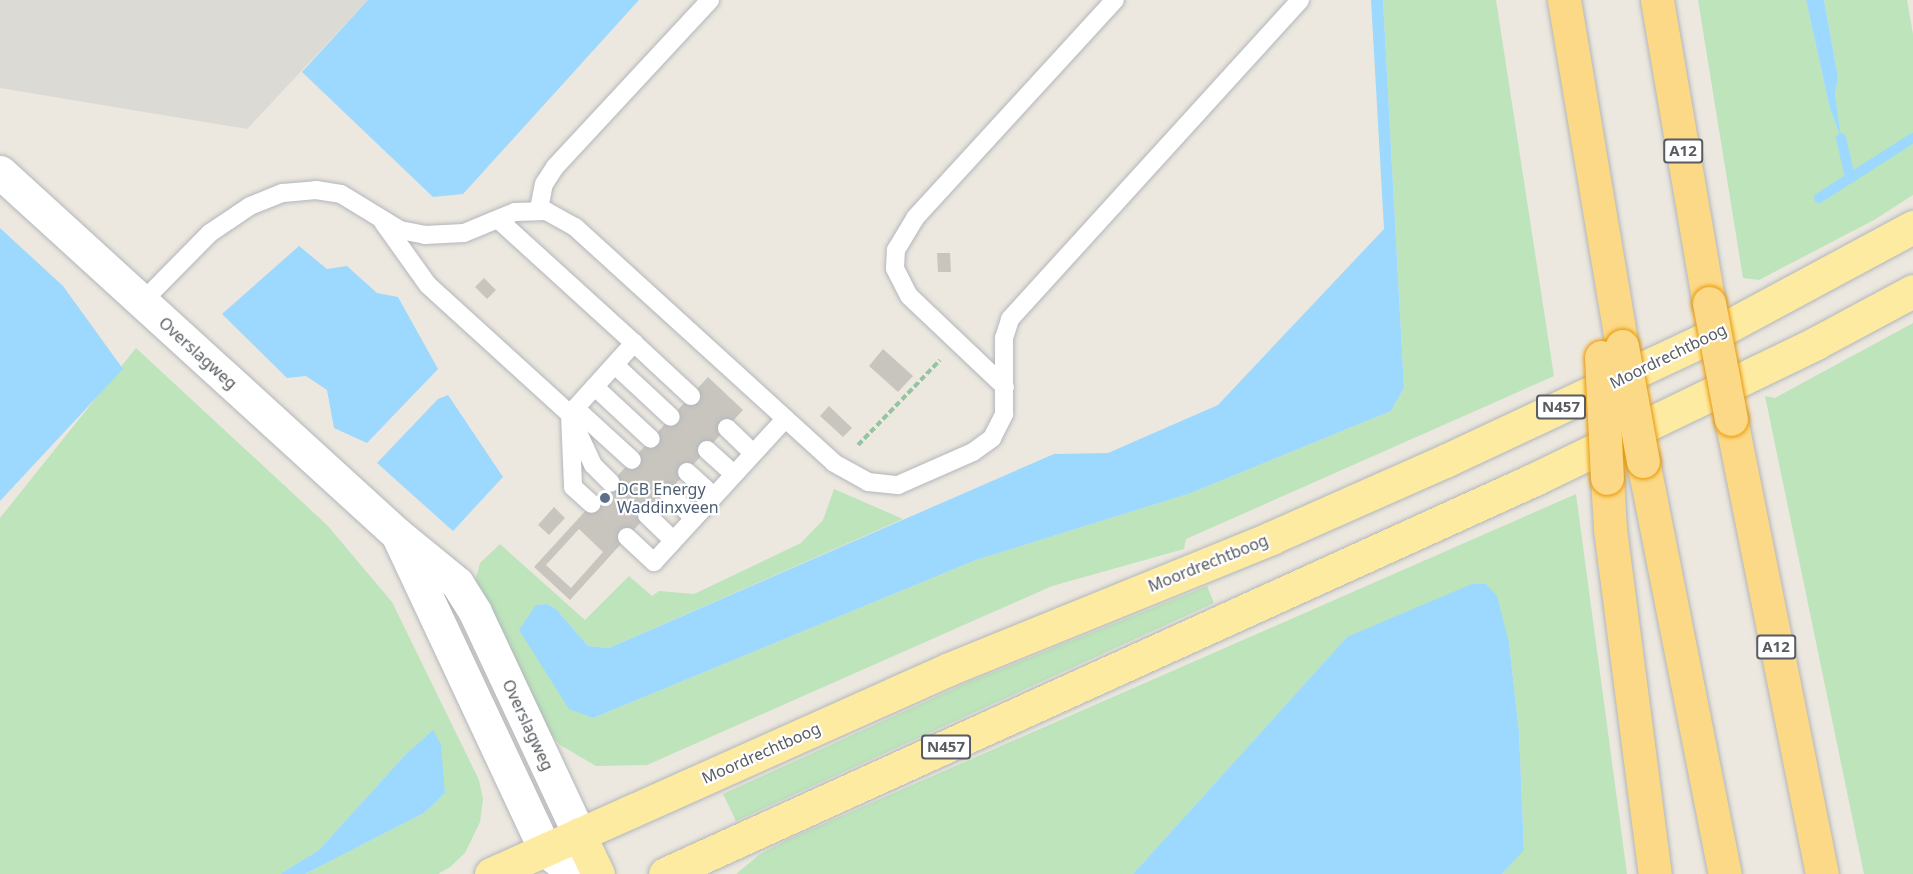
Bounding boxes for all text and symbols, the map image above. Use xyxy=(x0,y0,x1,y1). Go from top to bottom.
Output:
road number: A12 xyxy=(1662,139,1704,163)
street label: Overslagweg xyxy=(155,313,241,393)
street label: Moordrechtboog xyxy=(1606,319,1730,393)
road number: N457 xyxy=(1536,395,1586,419)
place label: DCB Energy Waddinxveen xyxy=(617,479,719,517)
marker: DCB Energy Waddinxveen xyxy=(598,491,612,505)
street label: Moordrechtboog xyxy=(1145,530,1271,596)
road number: A12 xyxy=(1755,635,1797,659)
street label: Overslagweg xyxy=(499,676,557,774)
street label: Moordrechtboog xyxy=(699,718,823,788)
road number: N457 xyxy=(920,735,972,759)

